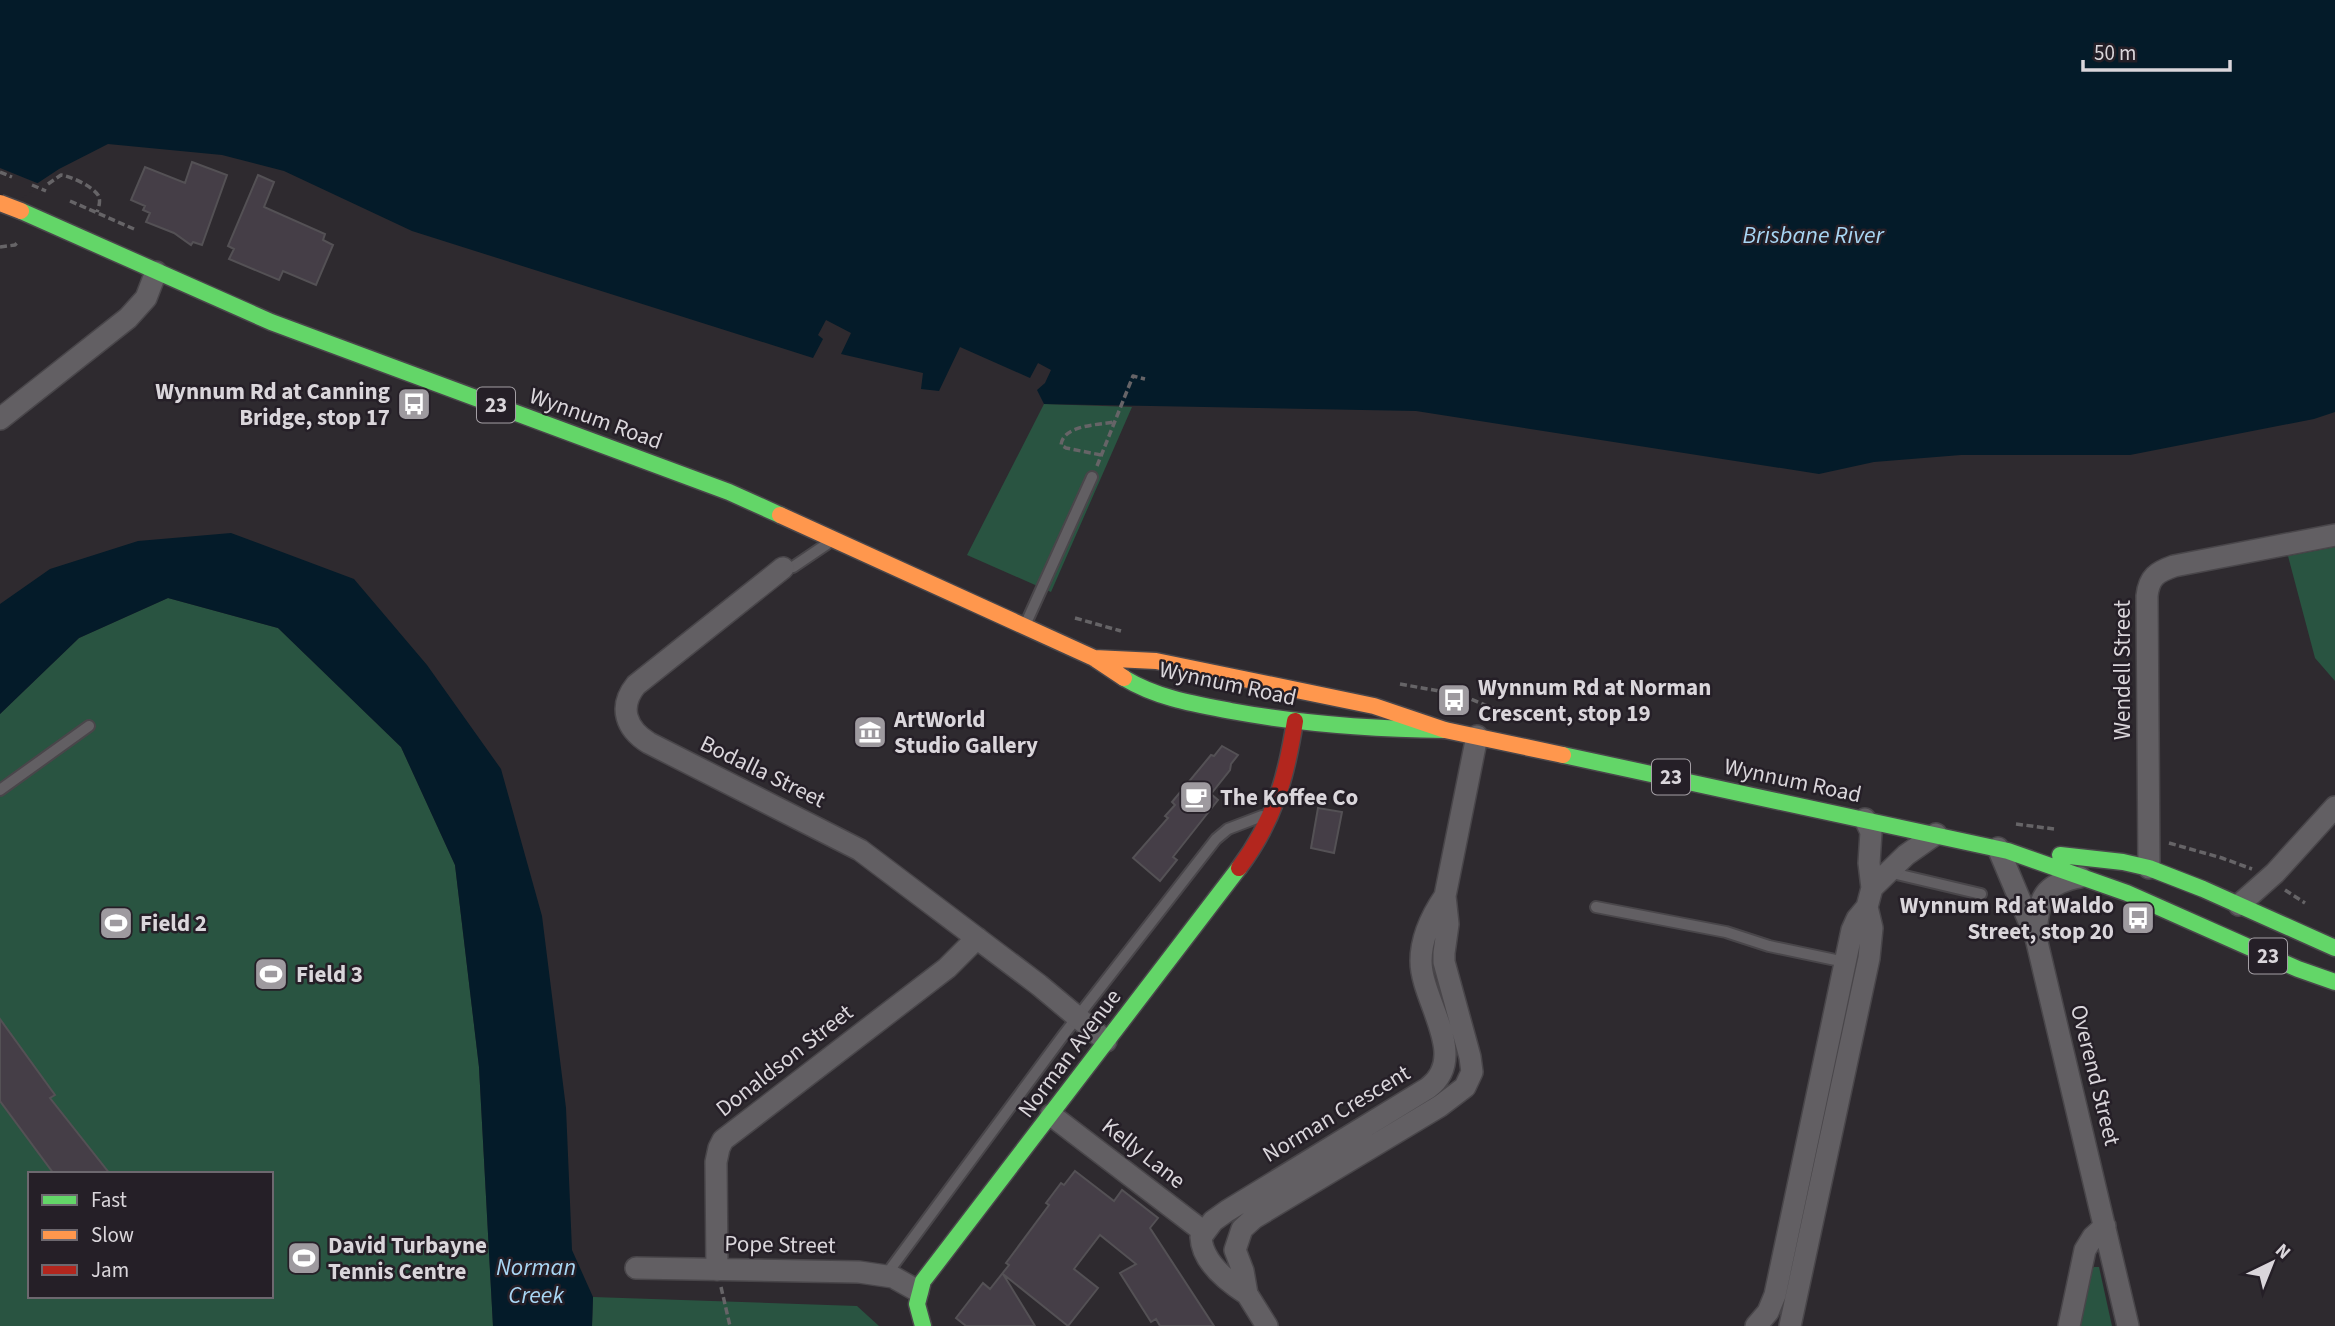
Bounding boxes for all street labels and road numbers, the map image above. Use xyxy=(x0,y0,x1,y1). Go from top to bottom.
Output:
street label: Wynnum Road xyxy=(525,379,667,458)
road number: 23 xyxy=(477,388,515,422)
street label: Wendell Street xyxy=(2106,600,2139,740)
street label: Wynnum Road xyxy=(1156,653,1300,714)
street label: Bodalla Street xyxy=(694,727,831,816)
street label: Wynnum Road xyxy=(1721,750,1865,811)
road number: 23 xyxy=(1652,760,1690,794)
road number: 23 xyxy=(2249,939,2287,974)
street label: Norman Avenue xyxy=(1010,982,1129,1125)
street label: Donaldson Street xyxy=(709,996,860,1125)
street label: Overend Street xyxy=(2062,1001,2129,1149)
street label: Norman Crescent xyxy=(1256,1056,1416,1171)
street label: Kelly Lane xyxy=(1095,1110,1193,1197)
street label: Pope Street xyxy=(724,1227,836,1262)

